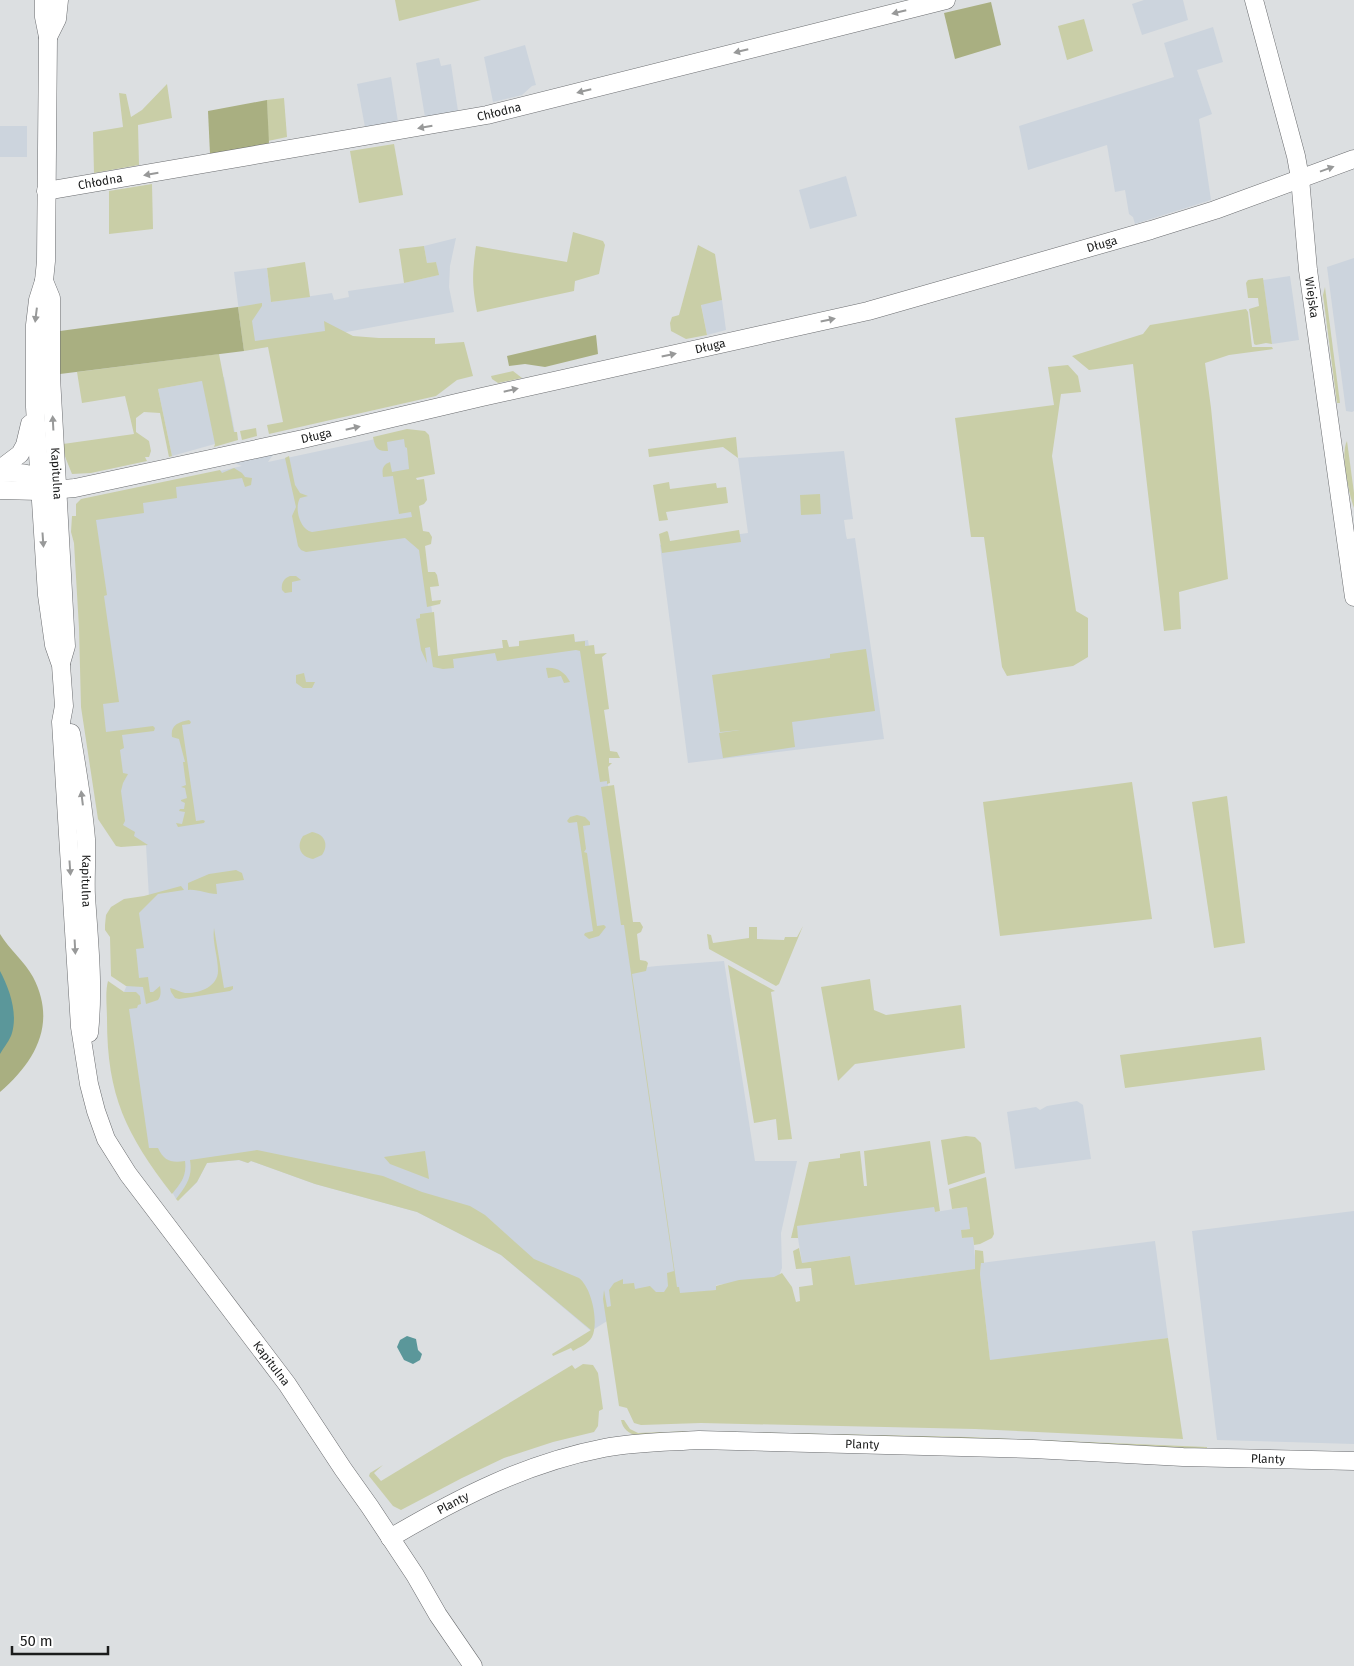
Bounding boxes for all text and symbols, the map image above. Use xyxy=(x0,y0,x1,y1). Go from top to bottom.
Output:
one-way arrow xyxy=(891,8,906,16)
one-way arrow xyxy=(734,47,749,55)
one-way arrow xyxy=(576,87,591,95)
street label: Chłodna xyxy=(476,100,523,124)
one-way arrow xyxy=(417,123,433,131)
one-way arrow xyxy=(1320,165,1335,173)
one-way arrow xyxy=(142,170,158,178)
street label: Chłodna xyxy=(77,171,124,192)
street label: Długa xyxy=(1085,233,1119,255)
street label: Wiejska xyxy=(1302,276,1322,319)
one-way arrow xyxy=(32,307,40,323)
one-way arrow xyxy=(820,316,835,324)
street label: Długa xyxy=(694,336,727,356)
one-way arrow xyxy=(662,351,677,359)
one-way arrow xyxy=(503,386,518,394)
one-way arrow xyxy=(48,415,56,431)
one-way arrow xyxy=(345,424,360,432)
street label: Długa xyxy=(300,426,333,446)
street label: Kapitulna xyxy=(48,447,65,500)
one-way arrow xyxy=(39,532,47,548)
one-way arrow xyxy=(78,790,86,806)
street label: Kapitulna xyxy=(79,855,94,908)
one-way arrow xyxy=(66,860,74,876)
one-way arrow xyxy=(71,939,79,955)
street label: Kapitulna xyxy=(250,1338,293,1389)
street label: Planty xyxy=(845,1437,880,1452)
street label: Planty xyxy=(1251,1452,1285,1466)
street label: Planty xyxy=(435,1489,471,1517)
scale bar xyxy=(12,1624,109,1656)
text: 50 m xyxy=(20,1632,53,1650)

